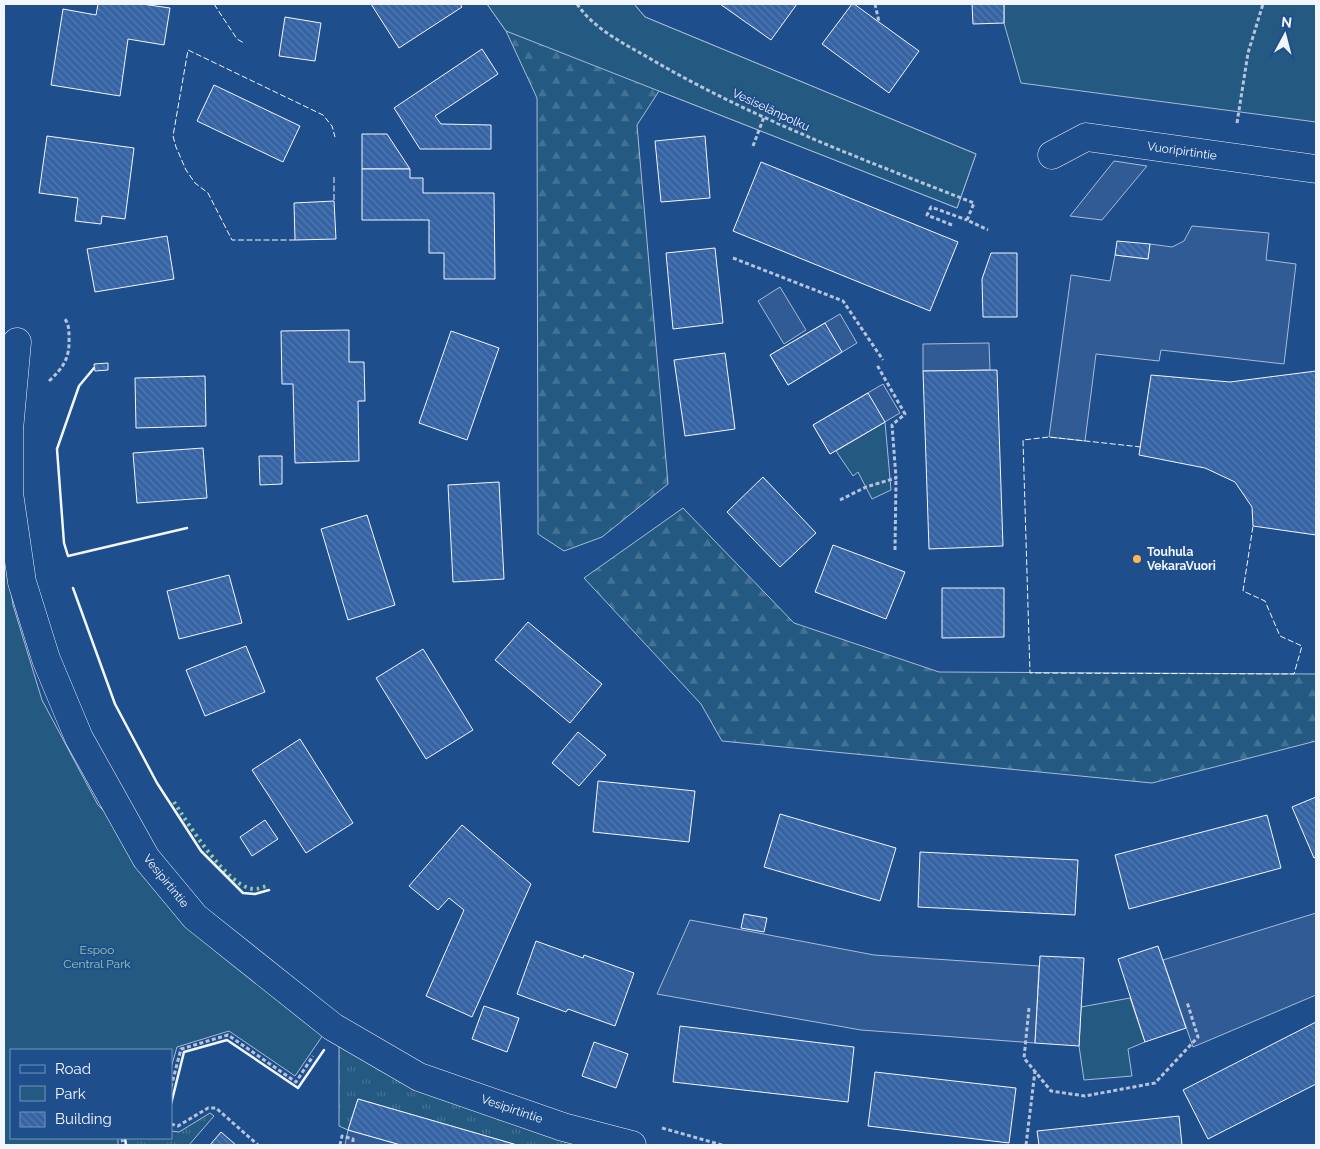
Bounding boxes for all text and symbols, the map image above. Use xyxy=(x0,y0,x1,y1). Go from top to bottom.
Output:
north arrow xyxy=(1260,10,1310,60)
text: N xyxy=(1280,14,1293,31)
street label: Vesiselänpolku xyxy=(730,86,812,134)
street label: Vuoripirtintie xyxy=(1146,139,1218,163)
place label: Touhula VekaraVuori xyxy=(1147,545,1216,573)
marker: Touhula VekaraVuori xyxy=(1131,553,1143,565)
street label: Vesipirtintie xyxy=(140,852,192,910)
park label: Espoo Central Park xyxy=(63,943,131,971)
legend xyxy=(10,1049,172,1139)
text: Road xyxy=(55,1060,91,1078)
text: Park xyxy=(55,1085,86,1103)
street label: Vesipirtintie xyxy=(479,1092,545,1126)
text: Building xyxy=(55,1110,112,1128)

